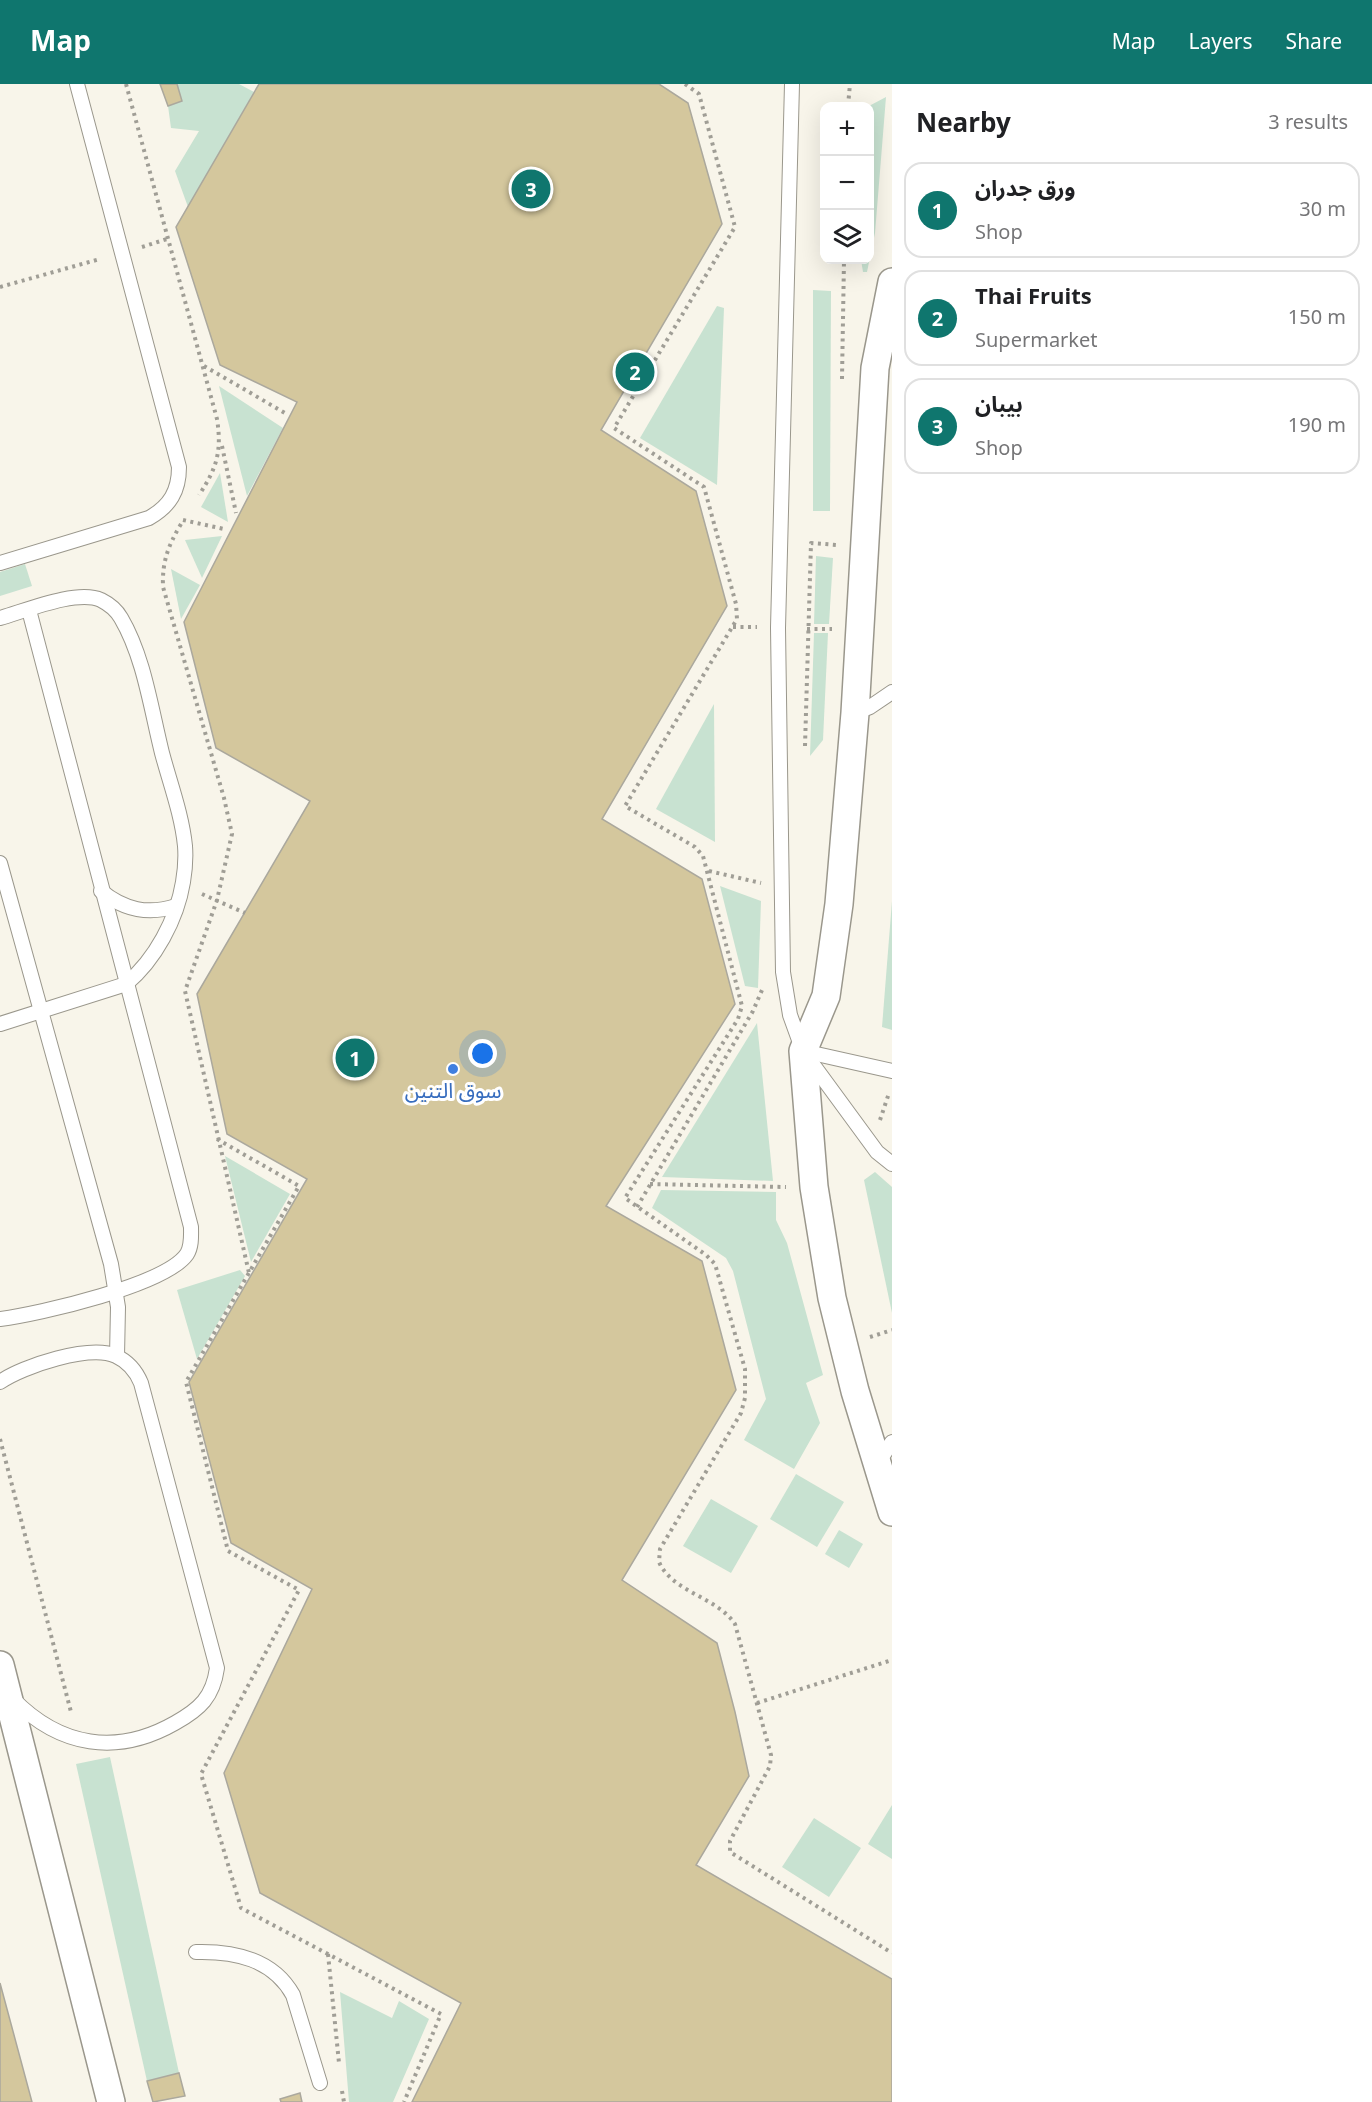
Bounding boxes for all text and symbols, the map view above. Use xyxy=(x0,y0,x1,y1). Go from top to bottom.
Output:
text: Map xyxy=(30,13,91,72)
text: Map xyxy=(1112,20,1156,64)
text: Layers xyxy=(1189,20,1253,64)
text: Share xyxy=(1286,20,1342,64)
text: Nearby xyxy=(916,96,1011,151)
map controls xyxy=(820,102,874,264)
button: + xyxy=(820,102,874,156)
text: 3 results xyxy=(1268,102,1348,144)
button: − xyxy=(820,156,874,210)
pin: 3 xyxy=(512,166,550,212)
text: ورق جدران xyxy=(975,166,1075,212)
text: 30 m xyxy=(1299,189,1346,231)
text: 1 xyxy=(932,191,943,233)
button: layers xyxy=(820,210,874,264)
text: Shop xyxy=(975,212,1023,254)
text: Thai Fruits xyxy=(975,274,1092,320)
text: 150 m xyxy=(1288,297,1346,339)
text: 2 xyxy=(932,299,943,341)
text: Supermarket xyxy=(975,320,1098,362)
pin: 2 xyxy=(616,350,654,394)
text: بيبان xyxy=(975,382,1023,428)
text: 190 m xyxy=(1288,405,1346,447)
text: 3 xyxy=(932,407,943,449)
text: Shop xyxy=(975,428,1023,470)
pin: 1 xyxy=(336,1036,374,1080)
your location xyxy=(468,1039,497,1068)
marker: سوق التنين xyxy=(446,1062,460,1076)
place label: سوق التنين xyxy=(405,1069,501,1113)

